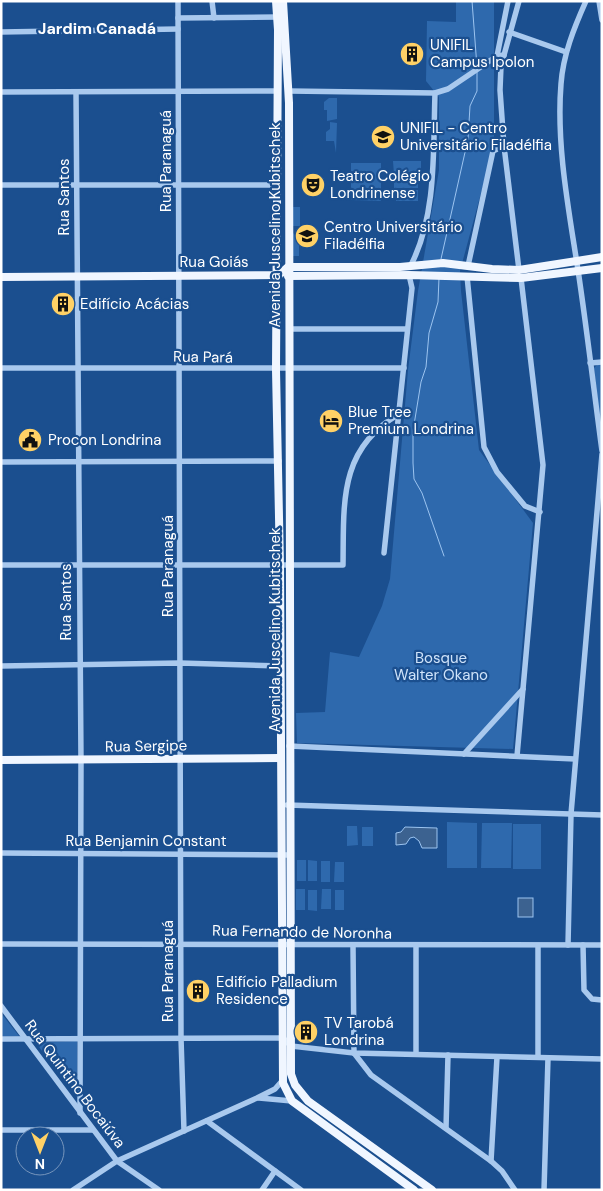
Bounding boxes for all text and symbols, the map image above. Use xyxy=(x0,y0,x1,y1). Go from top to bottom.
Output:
district label: Jardim Canadá xyxy=(38,18,156,39)
place label: UNIFIL Campus Ipolon xyxy=(430,35,534,72)
building icon: UNIFIL Campus Ipolon xyxy=(399,41,425,67)
street label: Rua Paranaguá xyxy=(156,110,176,212)
place label: UNIFIL - Centro Universitário Filadélfia xyxy=(400,118,552,155)
street label: Avenida Juscelino Kubitschek xyxy=(265,122,285,327)
school or university icon: UNIFIL - Centro Universitário Filadélfia xyxy=(370,124,396,150)
street label: Rua Santos xyxy=(54,158,74,236)
place label: Teatro Colégio Londrinense xyxy=(330,166,430,203)
theatre icon: Teatro Colégio Londrinense xyxy=(300,172,326,198)
place label: Centro Universitário Filadélfia xyxy=(324,217,463,254)
school or university icon: Centro Universitário Filadélfia xyxy=(294,223,320,249)
street label: Rua Goiás xyxy=(179,252,249,272)
building icon: Edifício Acácias xyxy=(50,291,76,317)
place label: Edifício Acácias xyxy=(80,294,189,314)
street label: Rua Pará xyxy=(173,346,233,368)
place label: Blue Tree Premium Londrina xyxy=(348,402,474,439)
hotel icon: Blue Tree Premium Londrina xyxy=(318,408,344,434)
public building icon: Procon Londrina xyxy=(17,427,43,453)
place label: Procon Londrina xyxy=(48,430,161,450)
street label: Rua Paranaguá xyxy=(158,515,178,617)
street label: Avenida Juscelino Kubitschek xyxy=(265,527,285,732)
street label: Rua Santos xyxy=(56,563,76,641)
park label: Bosque Walter Okano xyxy=(394,648,488,685)
street label: Rua Sergipe xyxy=(105,735,187,757)
street label: Rua Benjamin Constant xyxy=(65,831,227,851)
street label: Rua Paranaguá xyxy=(158,920,178,1022)
street label: Rua Fernando de Noronha xyxy=(212,920,392,944)
place label: Edifício Palladium Residence xyxy=(216,972,337,1009)
building icon: Edifício Palladium Residence xyxy=(185,978,211,1004)
place label: TV Tarobá Londrina xyxy=(324,1013,394,1050)
street label: Rua Quintino Bocaiúva xyxy=(20,1016,130,1152)
building icon: TV Tarobá Londrina xyxy=(293,1019,319,1045)
north arrow xyxy=(15,1126,65,1176)
text: N xyxy=(35,1155,45,1173)

